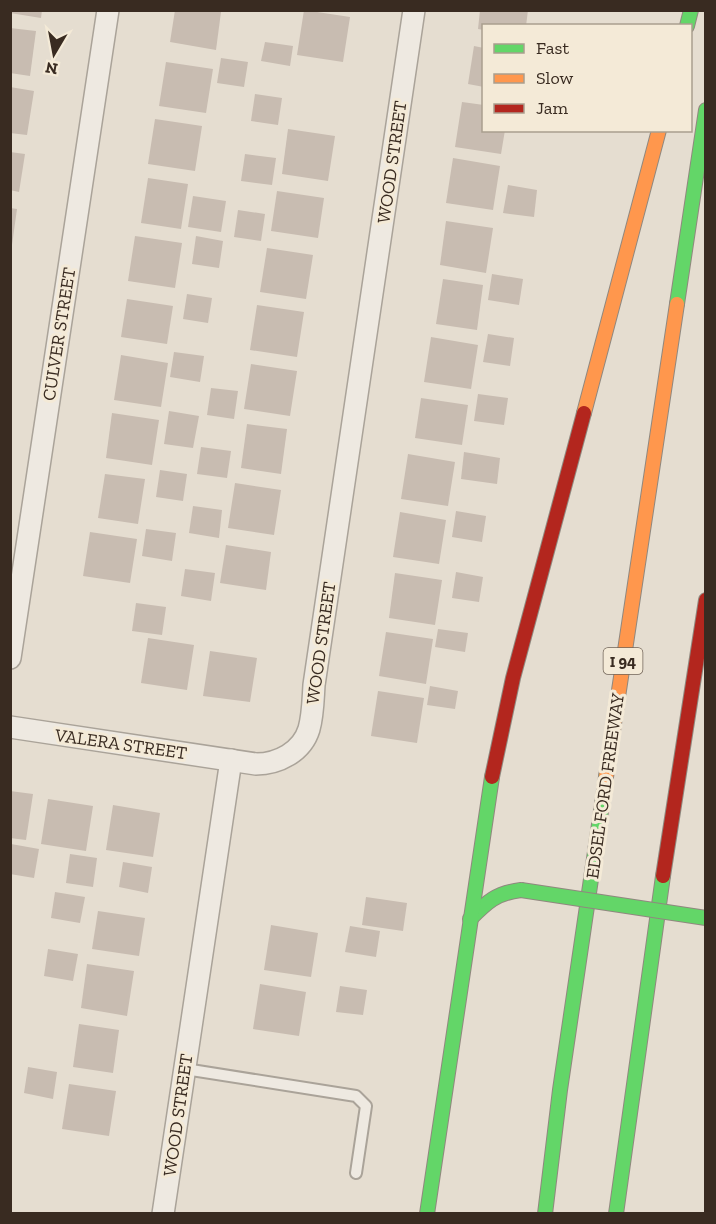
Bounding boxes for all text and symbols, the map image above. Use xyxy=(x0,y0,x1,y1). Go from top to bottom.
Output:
north arrow xyxy=(24,24,84,84)
legend xyxy=(482,24,692,132)
text: Fast xyxy=(536,37,569,59)
text: N xyxy=(44,58,59,79)
text: Slow xyxy=(536,67,573,89)
text: Jam xyxy=(536,97,568,119)
street label: WOOD STREET xyxy=(373,99,411,225)
street label: CULVER STREET xyxy=(38,266,80,402)
street label: WOOD STREET xyxy=(302,580,340,706)
road number: I 94 xyxy=(604,648,642,674)
street label: EDSEL FORD FREEWAY xyxy=(581,692,629,880)
street label: VALERA STREET xyxy=(53,724,188,764)
street label: WOOD STREET xyxy=(159,1052,197,1178)

